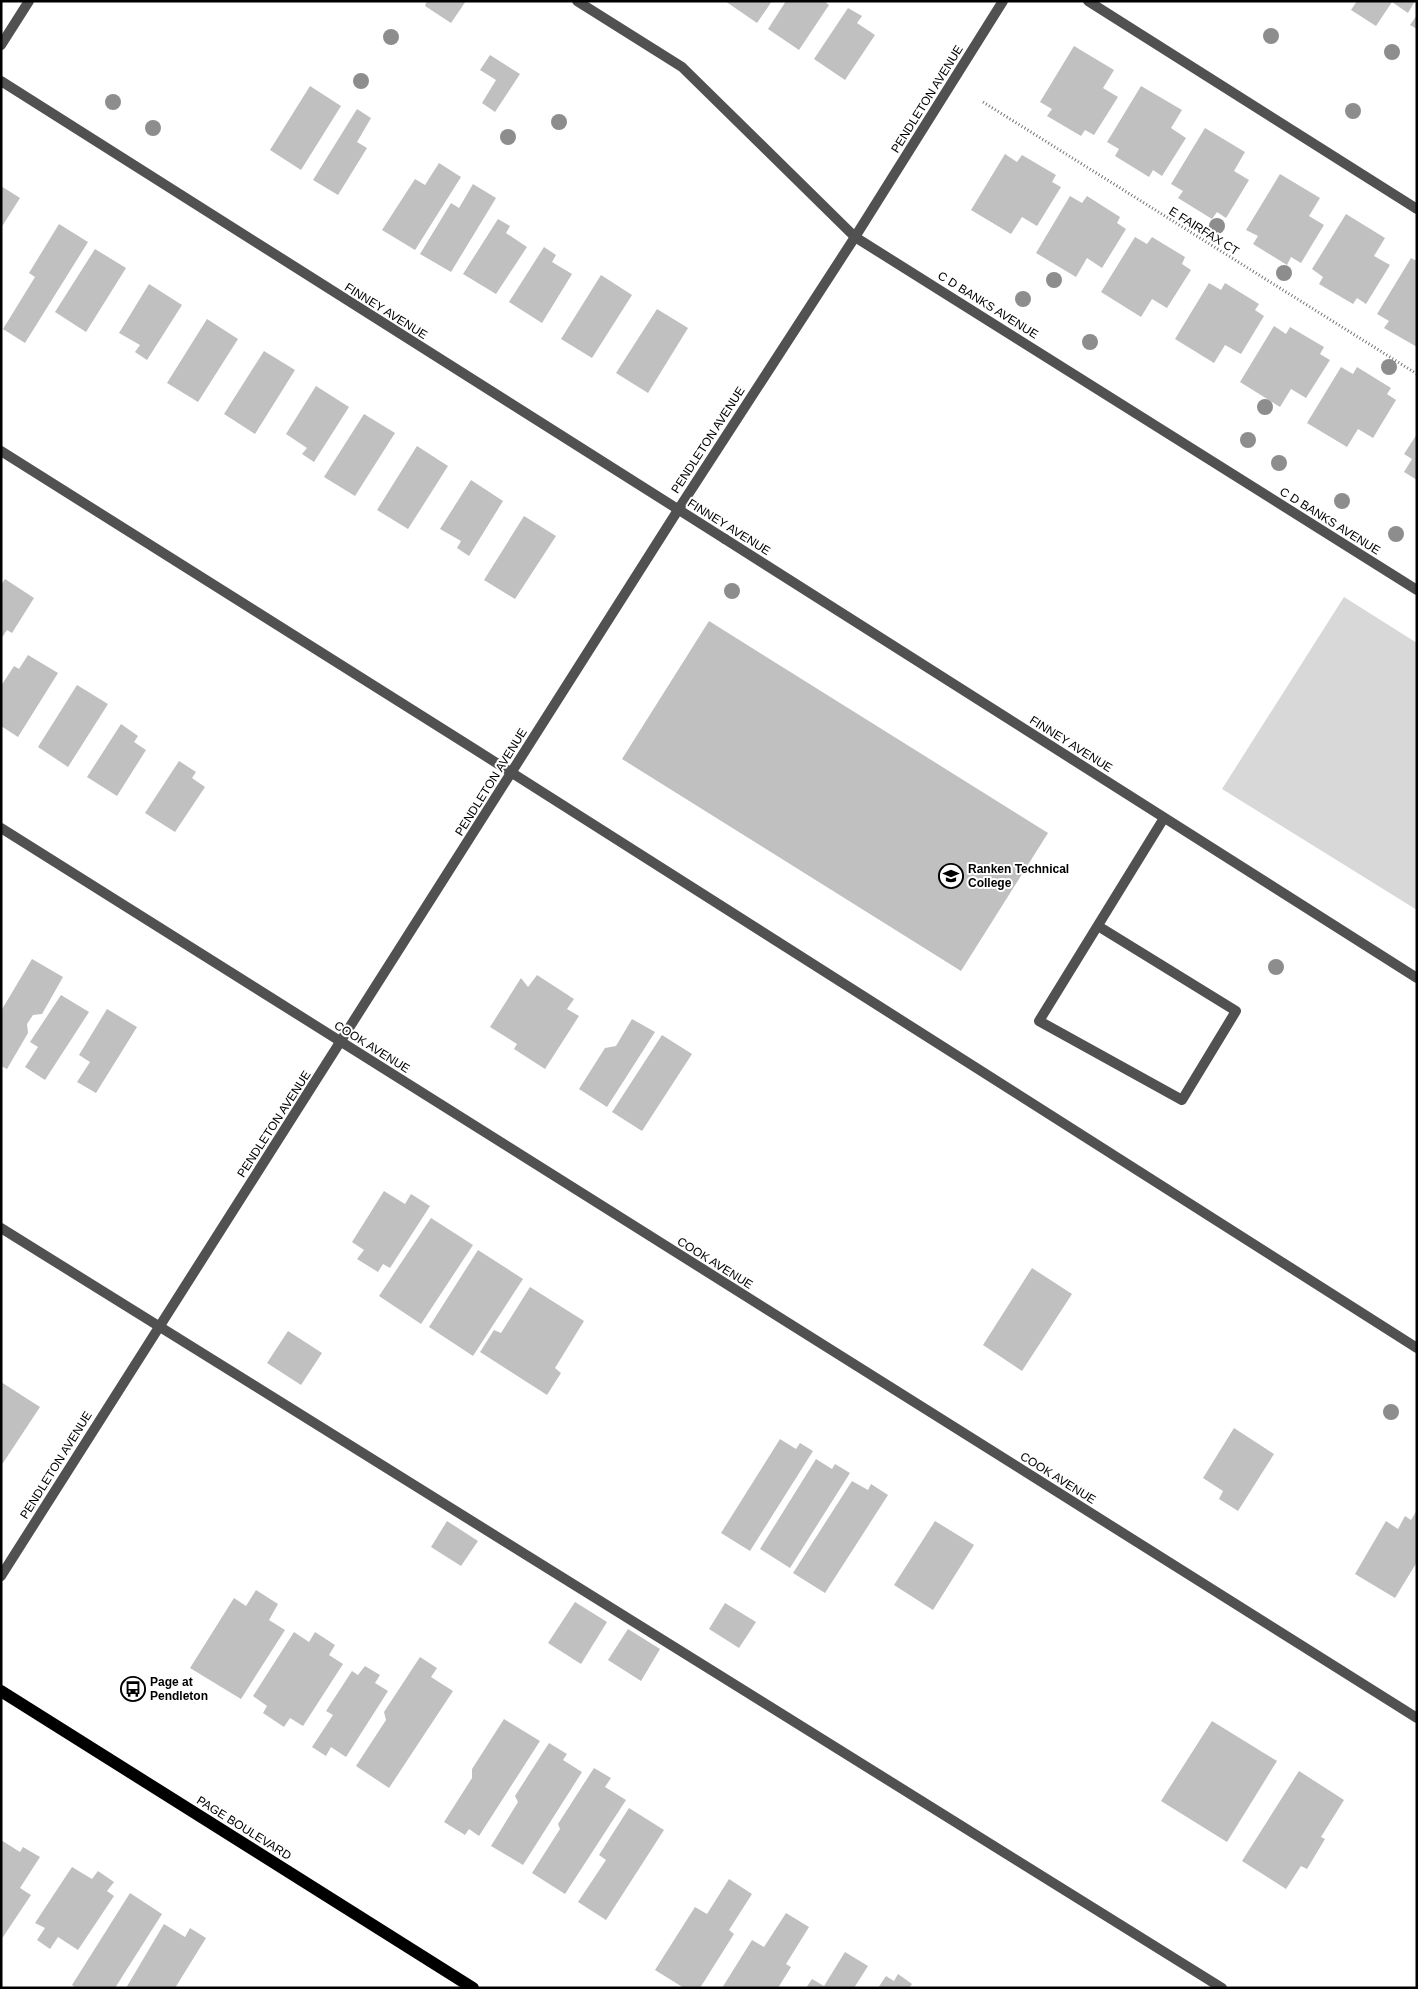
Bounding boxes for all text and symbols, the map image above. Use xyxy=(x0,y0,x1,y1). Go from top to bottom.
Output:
street label: PENDLETON AVENUE xyxy=(888,43,966,155)
street label: E FAIRFAX CT xyxy=(1166,204,1242,258)
street label: C D BANKS AVENUE xyxy=(935,268,1041,342)
street label: FINNEY AVENUE xyxy=(342,280,430,342)
street label: PENDLETON AVENUE xyxy=(668,384,748,496)
street label: C D BANKS AVENUE xyxy=(1277,484,1383,558)
street label: FINNEY AVENUE xyxy=(685,496,773,558)
street label: FINNEY AVENUE xyxy=(1027,713,1115,775)
street label: PENDLETON AVENUE xyxy=(452,726,530,838)
place label: Ranken Technical College xyxy=(968,862,1069,890)
school or university icon: Ranken Technical College xyxy=(938,863,964,889)
street label: COOK AVENUE xyxy=(332,1018,412,1076)
street label: PENDLETON AVENUE xyxy=(234,1068,314,1180)
street label: COOK AVENUE xyxy=(675,1234,755,1292)
street label: PENDLETON AVENUE xyxy=(17,1409,95,1521)
street label: COOK AVENUE xyxy=(1018,1449,1098,1507)
place label: Page at Pendleton xyxy=(150,1675,208,1703)
bus stop icon: Page at Pendleton xyxy=(120,1676,146,1702)
street label: PAGE BOULEVARD xyxy=(194,1793,294,1863)

